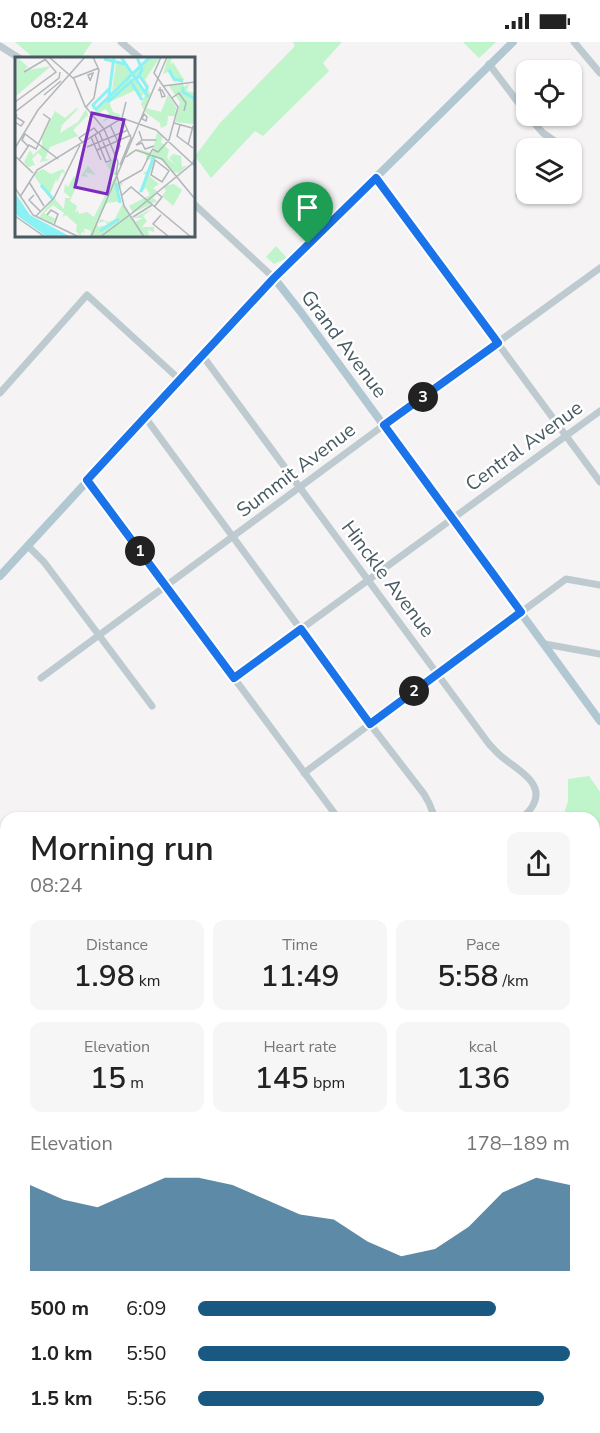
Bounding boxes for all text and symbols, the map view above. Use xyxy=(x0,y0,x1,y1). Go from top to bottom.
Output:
text: 08:24 xyxy=(30,6,88,36)
inset map xyxy=(15,57,195,237)
map controls xyxy=(516,60,582,204)
button: locate xyxy=(516,60,582,126)
button: layers xyxy=(516,138,582,204)
pin xyxy=(282,182,333,244)
icon: arrive xyxy=(291,191,324,224)
street label: Grand Avenue xyxy=(295,285,393,403)
pin: 3 xyxy=(408,382,438,412)
text: 3 xyxy=(418,386,428,408)
street label: Central Avenue xyxy=(460,394,588,498)
street label: Summit Avenue xyxy=(231,416,361,524)
street label: Hinckle Avenue xyxy=(335,515,441,643)
pin: 1 xyxy=(125,536,155,566)
text: 1 xyxy=(135,540,145,562)
pin: 2 xyxy=(399,676,429,706)
text: 2 xyxy=(409,680,419,702)
text: Morning run xyxy=(30,827,214,872)
button: share xyxy=(507,832,570,895)
text: 08:24 xyxy=(30,872,83,899)
text: Distance xyxy=(86,934,148,956)
text: Time xyxy=(282,934,318,956)
text: Pace xyxy=(466,934,500,956)
text: 1.98 xyxy=(74,956,135,997)
text: 11:49 xyxy=(260,956,340,997)
text: 5:58 xyxy=(437,956,498,997)
text: km xyxy=(135,970,160,992)
text: /km xyxy=(498,970,529,992)
text: Elevation xyxy=(84,1036,150,1058)
text: Heart rate xyxy=(263,1036,337,1058)
text: kcal xyxy=(469,1036,497,1058)
text: 15 xyxy=(90,1058,126,1099)
text: 145 xyxy=(255,1058,309,1099)
text: 136 xyxy=(456,1058,510,1099)
text: m xyxy=(126,1072,144,1094)
text: bpm xyxy=(309,1072,345,1094)
text: Elevation xyxy=(30,1130,113,1157)
text: 178–189 m xyxy=(466,1130,570,1157)
text: 500 m xyxy=(30,1295,89,1322)
text: 6:09 xyxy=(126,1295,167,1322)
text: 1.0 km xyxy=(30,1340,93,1367)
text: 5:50 xyxy=(126,1340,167,1367)
text: 1.5 km xyxy=(30,1385,93,1412)
text: 5:56 xyxy=(126,1385,167,1412)

